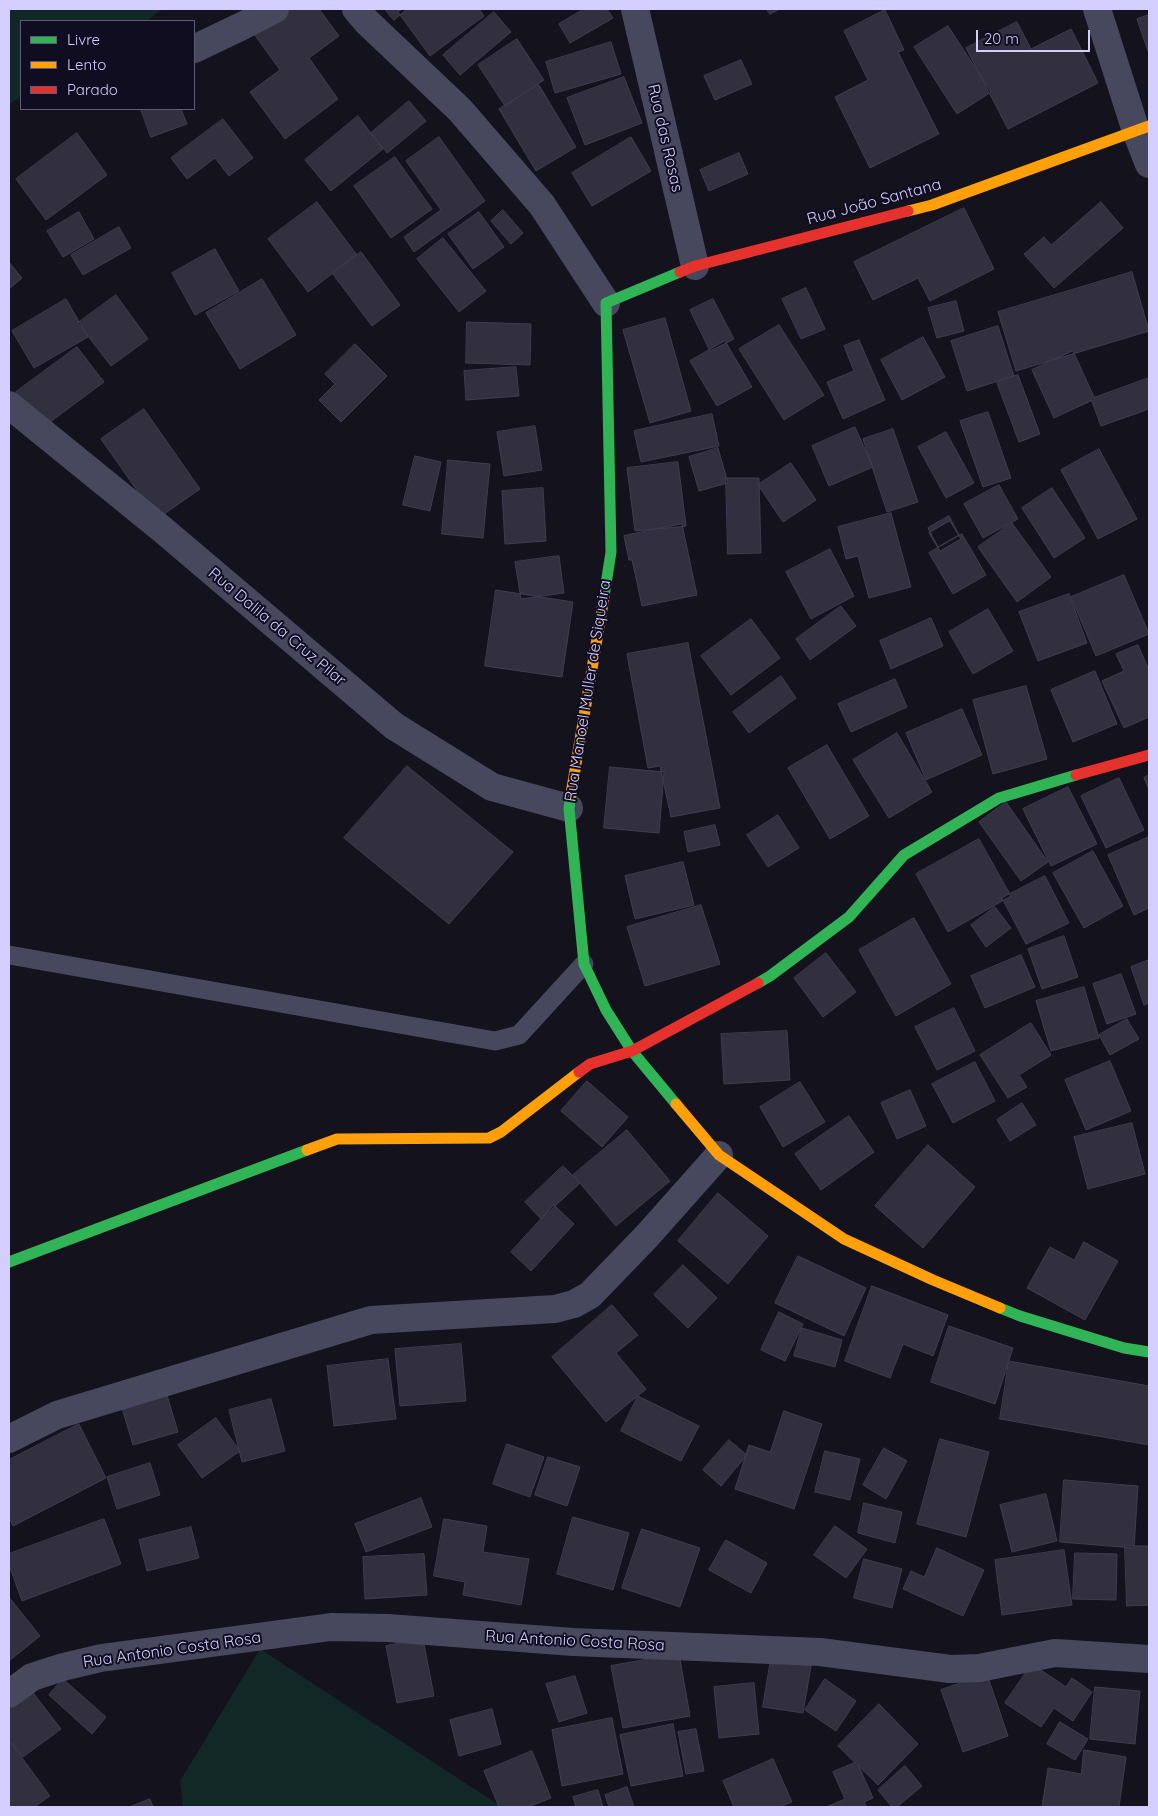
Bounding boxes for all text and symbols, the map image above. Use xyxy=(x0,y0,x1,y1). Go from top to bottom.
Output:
legend xyxy=(20,20,195,110)
scale bar xyxy=(978,20,1092,52)
text: 20 m xyxy=(984,29,1019,48)
text: Livre xyxy=(67,30,100,49)
text: Lento xyxy=(67,55,106,74)
text: Parado xyxy=(67,80,118,99)
street label: Rua das Rosas xyxy=(643,82,687,194)
street label: Rua João Santana xyxy=(805,175,943,229)
street label: Rua Dalila da Cruz Pilar xyxy=(204,564,350,690)
street label: Rua Manoel Muller de Siqueira xyxy=(561,579,615,803)
street label: Rua Antonio Costa Rosa xyxy=(485,1627,665,1655)
street label: Rua Antonio Costa Rosa xyxy=(82,1628,262,1672)

